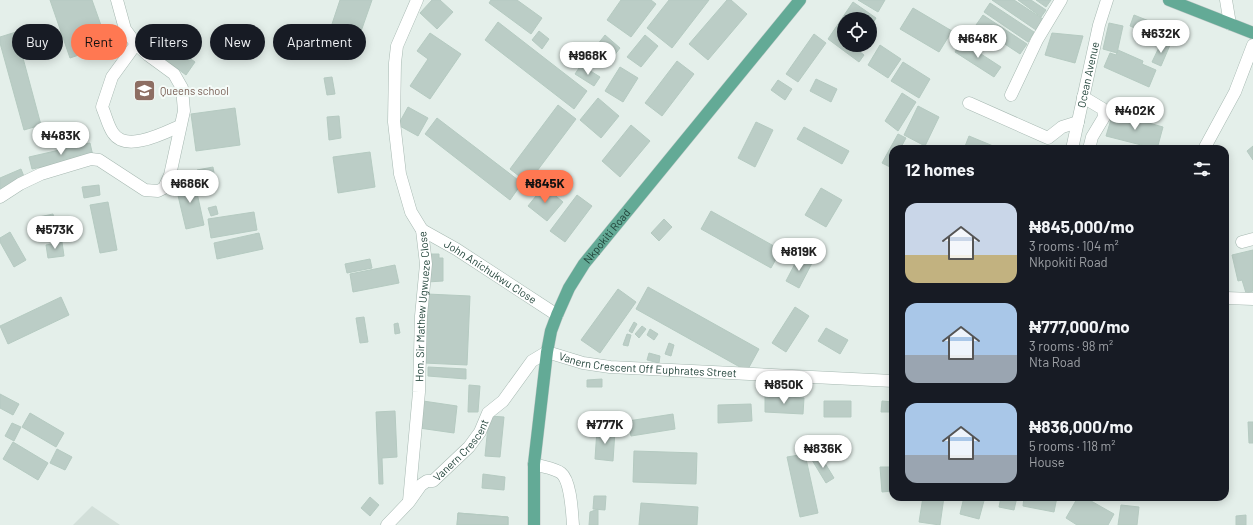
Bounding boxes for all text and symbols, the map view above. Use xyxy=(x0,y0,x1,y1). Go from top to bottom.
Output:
map controls xyxy=(837,12,877,52)
button: locate xyxy=(837,12,877,52)
pin: ₦632K xyxy=(1133,20,1189,54)
chip: Buy xyxy=(12,24,63,60)
chip: Rent xyxy=(71,24,127,60)
chip: Filters xyxy=(135,24,202,60)
chip: New xyxy=(210,24,265,60)
chip: Apartment xyxy=(273,24,366,60)
pin: ₦648K xyxy=(950,25,1006,59)
text: ₦632K xyxy=(1142,25,1180,41)
text: ₦648K xyxy=(958,30,998,46)
street label: Ocean Avenue xyxy=(1074,40,1101,109)
pin: ₦968K xyxy=(560,42,616,76)
text: ₦968K xyxy=(569,47,607,63)
school or university icon: Queens school xyxy=(132,78,158,104)
place label: Queens school xyxy=(160,84,229,97)
pin: ₦402K xyxy=(1107,97,1163,131)
text: ₦402K xyxy=(1115,102,1155,118)
pin: ₦483K xyxy=(33,122,89,156)
text: ₦483K xyxy=(41,127,81,143)
icon: filters xyxy=(1191,158,1213,180)
text: 12 homes xyxy=(905,159,975,179)
pin: ₦686K xyxy=(162,170,218,204)
pin: ₦845K xyxy=(517,170,573,204)
text: ₦686K xyxy=(171,175,209,191)
text: ₦845K xyxy=(525,175,565,191)
street label: Nkpokiti Road xyxy=(580,206,633,266)
pin: ₦573K xyxy=(27,216,83,250)
text: ₦845,000/mo xyxy=(1029,216,1134,236)
icon: home xyxy=(937,219,985,267)
text: ₦573K xyxy=(36,221,74,237)
street label: Hon. Sir Mathew Ugwueze Close xyxy=(412,231,432,382)
street label: John Anichukwu Close xyxy=(442,237,539,306)
pin: ₦819K xyxy=(771,238,827,272)
text: 3 rooms · 104 m² xyxy=(1029,238,1119,254)
text: ₦819K xyxy=(781,243,817,259)
text: Nkpokiti Road xyxy=(1029,254,1108,270)
text: ₦777,000/mo xyxy=(1029,316,1130,336)
icon: home xyxy=(937,319,985,367)
text: 3 rooms · 98 m² xyxy=(1029,338,1113,354)
street label: Vanern Crescent Off Euphrates Street xyxy=(557,349,737,379)
text: Nta Road xyxy=(1029,354,1081,370)
pin: ₦850K xyxy=(756,371,812,405)
text: ₦850K xyxy=(765,376,803,392)
pin: ₦777K xyxy=(577,411,633,445)
text: ₦777K xyxy=(587,416,623,432)
text: ₦836,000/mo xyxy=(1029,416,1133,436)
street label: Vanern Crescent xyxy=(430,417,491,483)
icon: home xyxy=(937,419,985,467)
pin: ₦836K xyxy=(795,435,851,469)
text: 5 rooms · 118 m² xyxy=(1029,438,1116,454)
text: ₦836K xyxy=(804,440,842,456)
text: House xyxy=(1029,454,1065,470)

